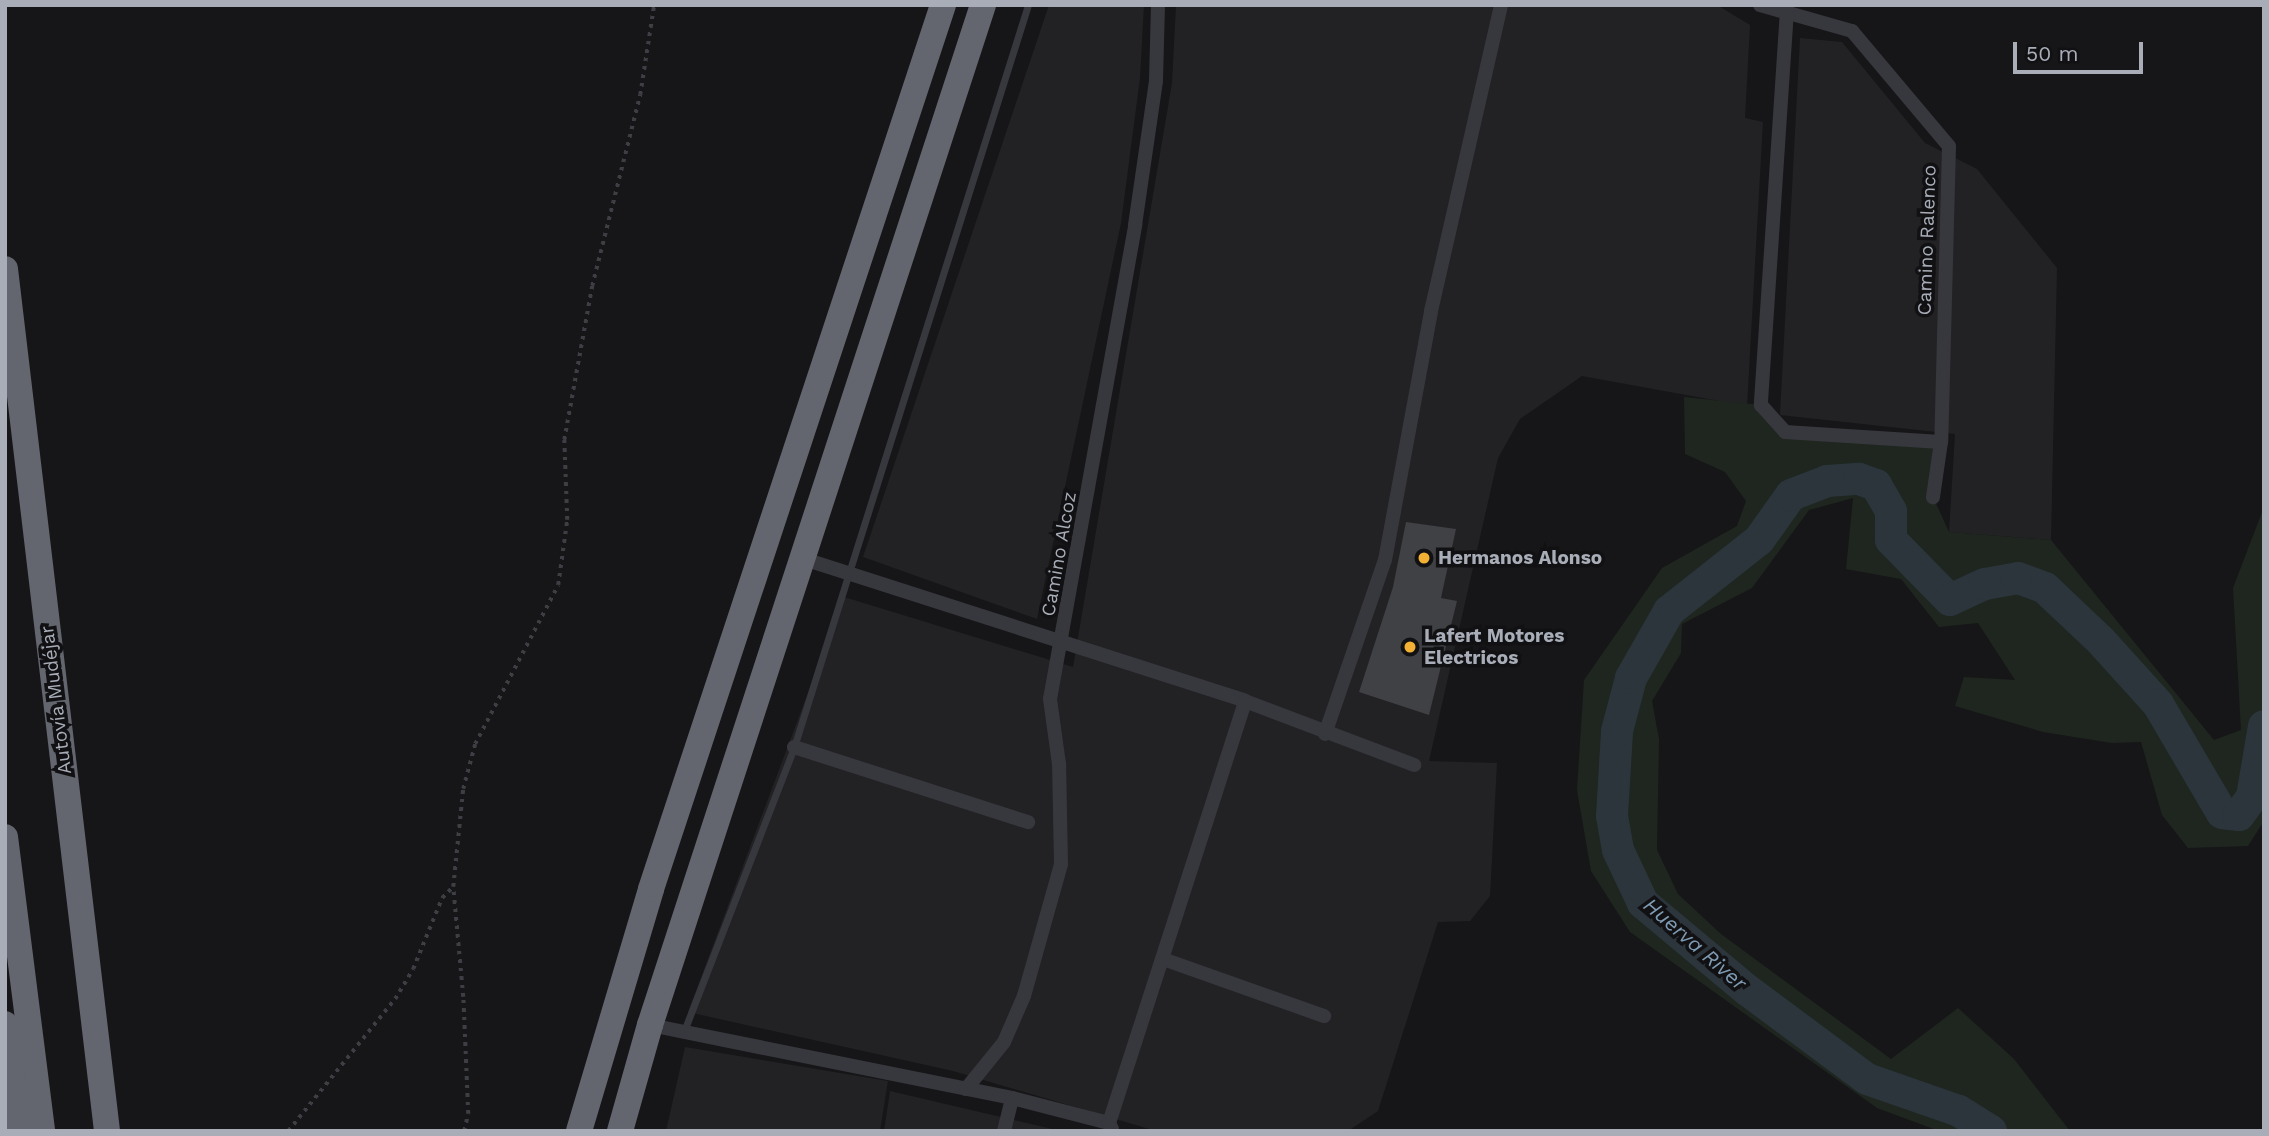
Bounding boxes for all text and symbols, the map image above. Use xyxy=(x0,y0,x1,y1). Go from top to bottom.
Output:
scale bar xyxy=(2017,28,2146,72)
text: 50 m xyxy=(2026,41,2078,66)
street label: Camino Ralenco xyxy=(1913,164,1941,316)
street label: Camino Alcoz xyxy=(1037,489,1081,619)
place label: Hermanos Alonso xyxy=(1438,547,1602,569)
marker: Hermanos Alonso xyxy=(1416,550,1432,566)
street label: Autovía Mudéjar xyxy=(36,624,76,776)
place label: Lafert Motores Electricos xyxy=(1424,625,1564,669)
marker: Lafert Motores Electricos xyxy=(1402,639,1418,655)
water label: Huerva River xyxy=(1638,892,1752,996)

